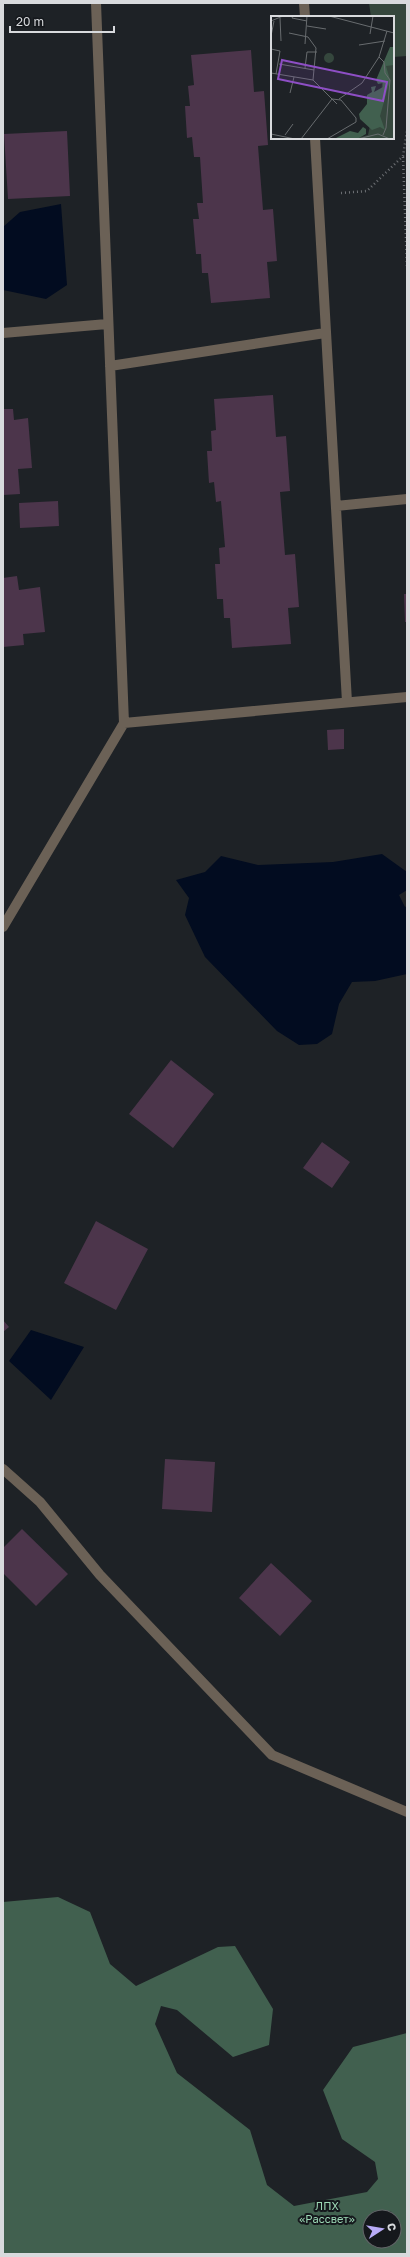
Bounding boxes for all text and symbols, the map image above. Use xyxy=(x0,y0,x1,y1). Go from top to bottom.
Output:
scale bar xyxy=(10,8,114,34)
text: 20 m xyxy=(16,14,44,29)
inset map xyxy=(271,16,394,139)
park label: ЛПХ «Рассвет» xyxy=(299,2199,355,2225)
north arrow xyxy=(362,2209,402,2249)
text: С xyxy=(385,2222,399,2232)

